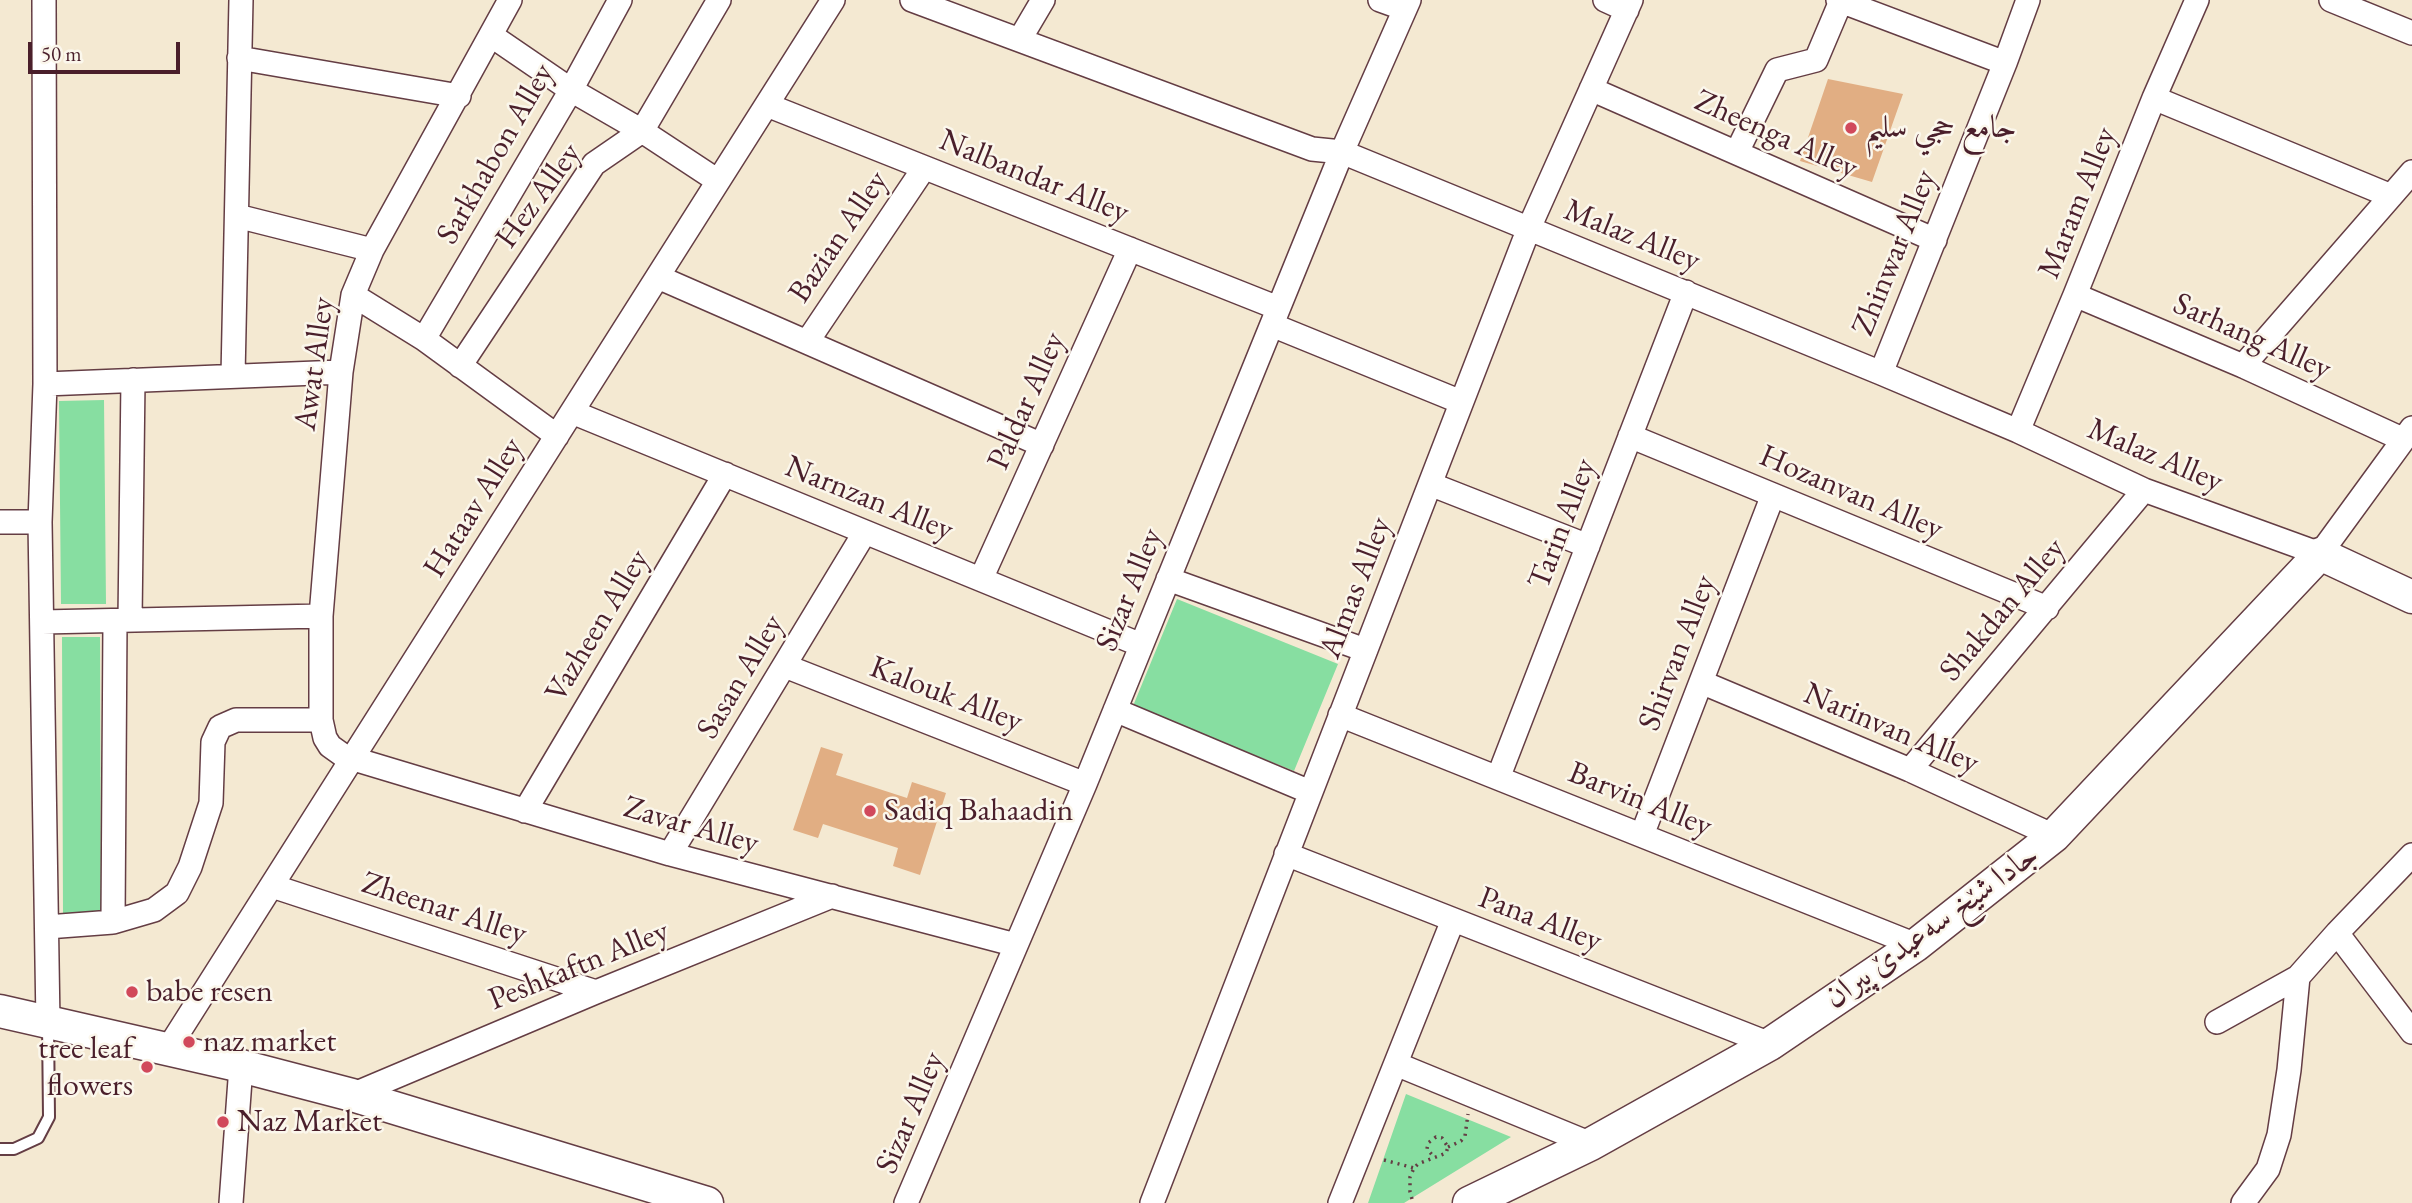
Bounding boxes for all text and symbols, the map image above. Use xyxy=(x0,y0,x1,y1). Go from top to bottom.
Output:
scale bar xyxy=(32,28,184,72)
text: 50 m xyxy=(41,40,82,67)
street label: Sarkhabon Alley xyxy=(429,57,563,251)
street label: Zheenga Alley xyxy=(1689,82,1863,188)
place label: جامع حجي سليم xyxy=(1865,109,2017,147)
marker: جامع حجي سليم xyxy=(1843,120,1859,136)
street label: Nalbandar Alley xyxy=(933,121,1135,233)
street label: Maram Alley xyxy=(2030,122,2126,284)
street label: Hez Alley xyxy=(488,136,590,256)
street label: Bazian Alley xyxy=(781,164,897,310)
street label: Zhinwar Alley xyxy=(1844,165,1946,341)
street label: Malaz Alley xyxy=(1558,191,1706,281)
street label: Sarhang Alley xyxy=(2167,285,2337,389)
street label: Awat Alley xyxy=(287,295,343,433)
street label: Paldar Alley xyxy=(980,326,1074,476)
street label: Malaz Alley xyxy=(2082,410,2228,502)
street label: Hataav Alley xyxy=(416,431,532,585)
street label: Hozanvan Alley xyxy=(1753,437,1949,549)
street label: Narnzan Alley xyxy=(779,448,959,550)
street label: Tarin Alley xyxy=(1521,453,1605,595)
street label: Almas Alley xyxy=(1312,512,1400,664)
street label: Sizar Alley xyxy=(1088,523,1172,657)
street label: Shakdan Alley xyxy=(1932,530,2074,690)
street label: Vazheen Alley xyxy=(538,543,658,709)
street label: Shirvan Alley xyxy=(1631,570,1725,736)
street label: Sasan Alley xyxy=(689,608,793,746)
street label: Kalouk Alley xyxy=(864,648,1028,742)
street label: Narinvan Alley xyxy=(1798,675,1984,783)
street label: Barvin Alley xyxy=(1563,754,1717,846)
street label: Zavar Alley xyxy=(619,788,763,864)
place label: Sadiq Bahaadin xyxy=(884,792,1073,830)
marker: Sadiq Bahaadin xyxy=(862,803,878,819)
street label: جادا شێخ سەعیدێ پیران xyxy=(1817,836,2047,1018)
street label: Zheenar Alley xyxy=(357,864,531,954)
street label: Pana Alley xyxy=(1473,879,1607,961)
street label: Peshkaftn Alley xyxy=(483,912,675,1020)
place label: babe resen xyxy=(146,973,273,1011)
marker: babe resen xyxy=(124,984,140,1000)
place label: naz market xyxy=(203,1023,336,1061)
place label: tree leaf flowers xyxy=(38,1030,133,1105)
marker: naz market xyxy=(181,1034,197,1050)
street label: Sizar Alley xyxy=(868,1046,954,1180)
marker: tree leaf flowers xyxy=(139,1059,155,1075)
place label: Naz Market xyxy=(237,1103,382,1141)
marker: Naz Market xyxy=(215,1114,231,1130)

